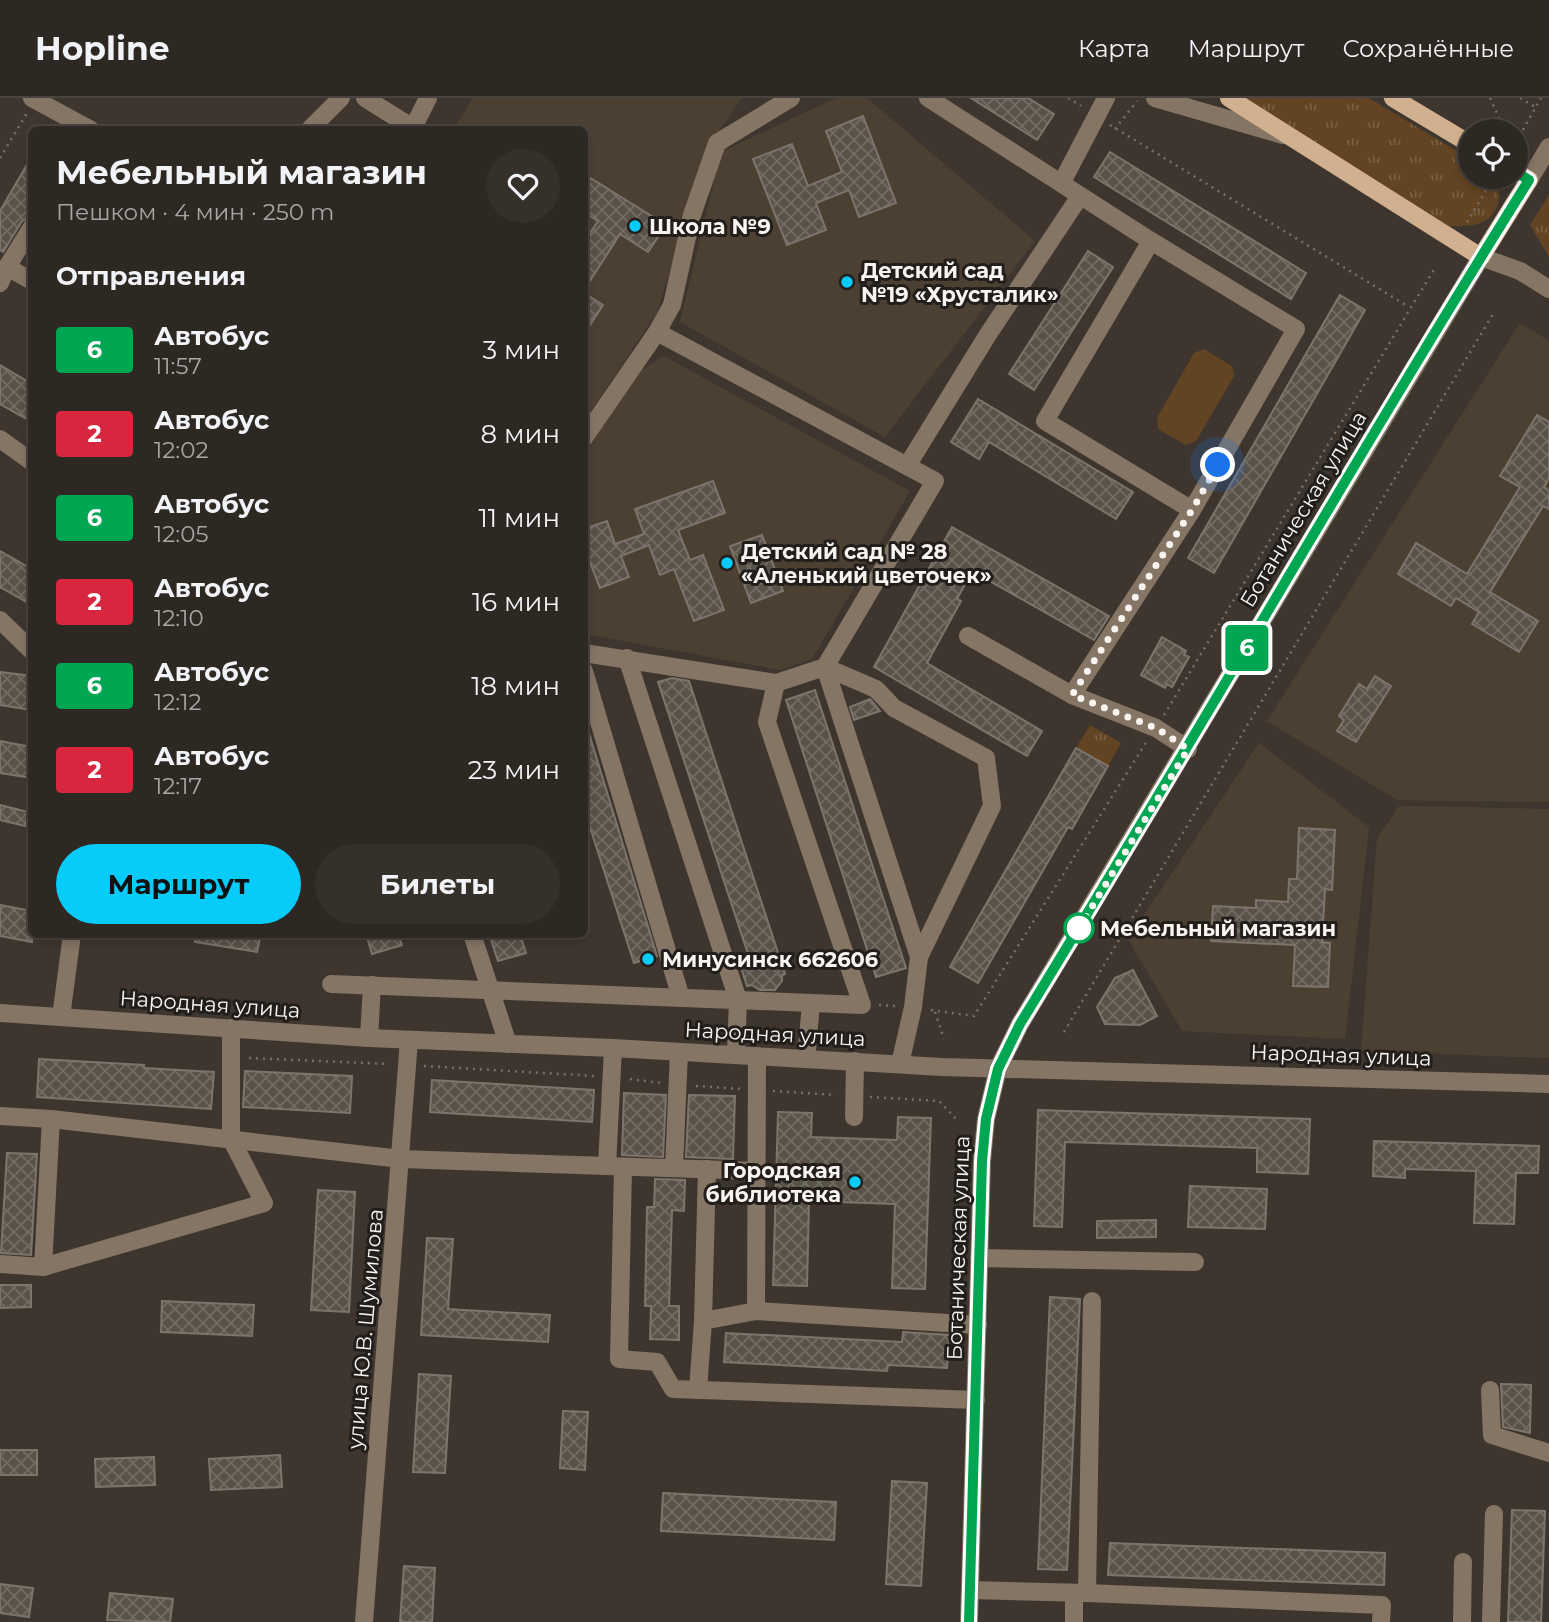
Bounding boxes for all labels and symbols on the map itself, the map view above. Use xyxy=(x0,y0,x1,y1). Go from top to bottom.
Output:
place label: Школа №9 xyxy=(649,214,771,239)
marker: Школа №9 xyxy=(627,218,643,234)
place label: Детский сад №19 «Хрусталик» xyxy=(861,258,1059,307)
marker: Детский сад №19 «Хрусталик» xyxy=(839,274,855,290)
street label: Ботаническая улица xyxy=(1235,406,1371,612)
your location xyxy=(1200,447,1235,482)
place label: Детский сад № 28 «Аленький цветочек» xyxy=(741,539,992,588)
marker: Детский сад № 28 «Аленький цветочек» xyxy=(719,555,735,571)
line badge: 6 xyxy=(1224,625,1270,671)
marker: Мебельный магазин xyxy=(1064,913,1094,943)
place label: Мебельный магазин xyxy=(1100,916,1336,941)
place label: Минусинск 662606 xyxy=(662,947,878,972)
marker: Минусинск 662606 xyxy=(640,951,656,967)
street label: Народная улица xyxy=(119,985,301,1023)
street label: Народная улица xyxy=(684,1017,866,1051)
street label: Народная улица xyxy=(1250,1039,1432,1071)
street label: Ботаническая улица xyxy=(942,1135,974,1361)
place label: Городская библиотека xyxy=(706,1158,841,1207)
marker: Городская библиотека xyxy=(847,1174,863,1190)
street label: улица Ю.В. Шумилова xyxy=(342,1208,388,1451)

